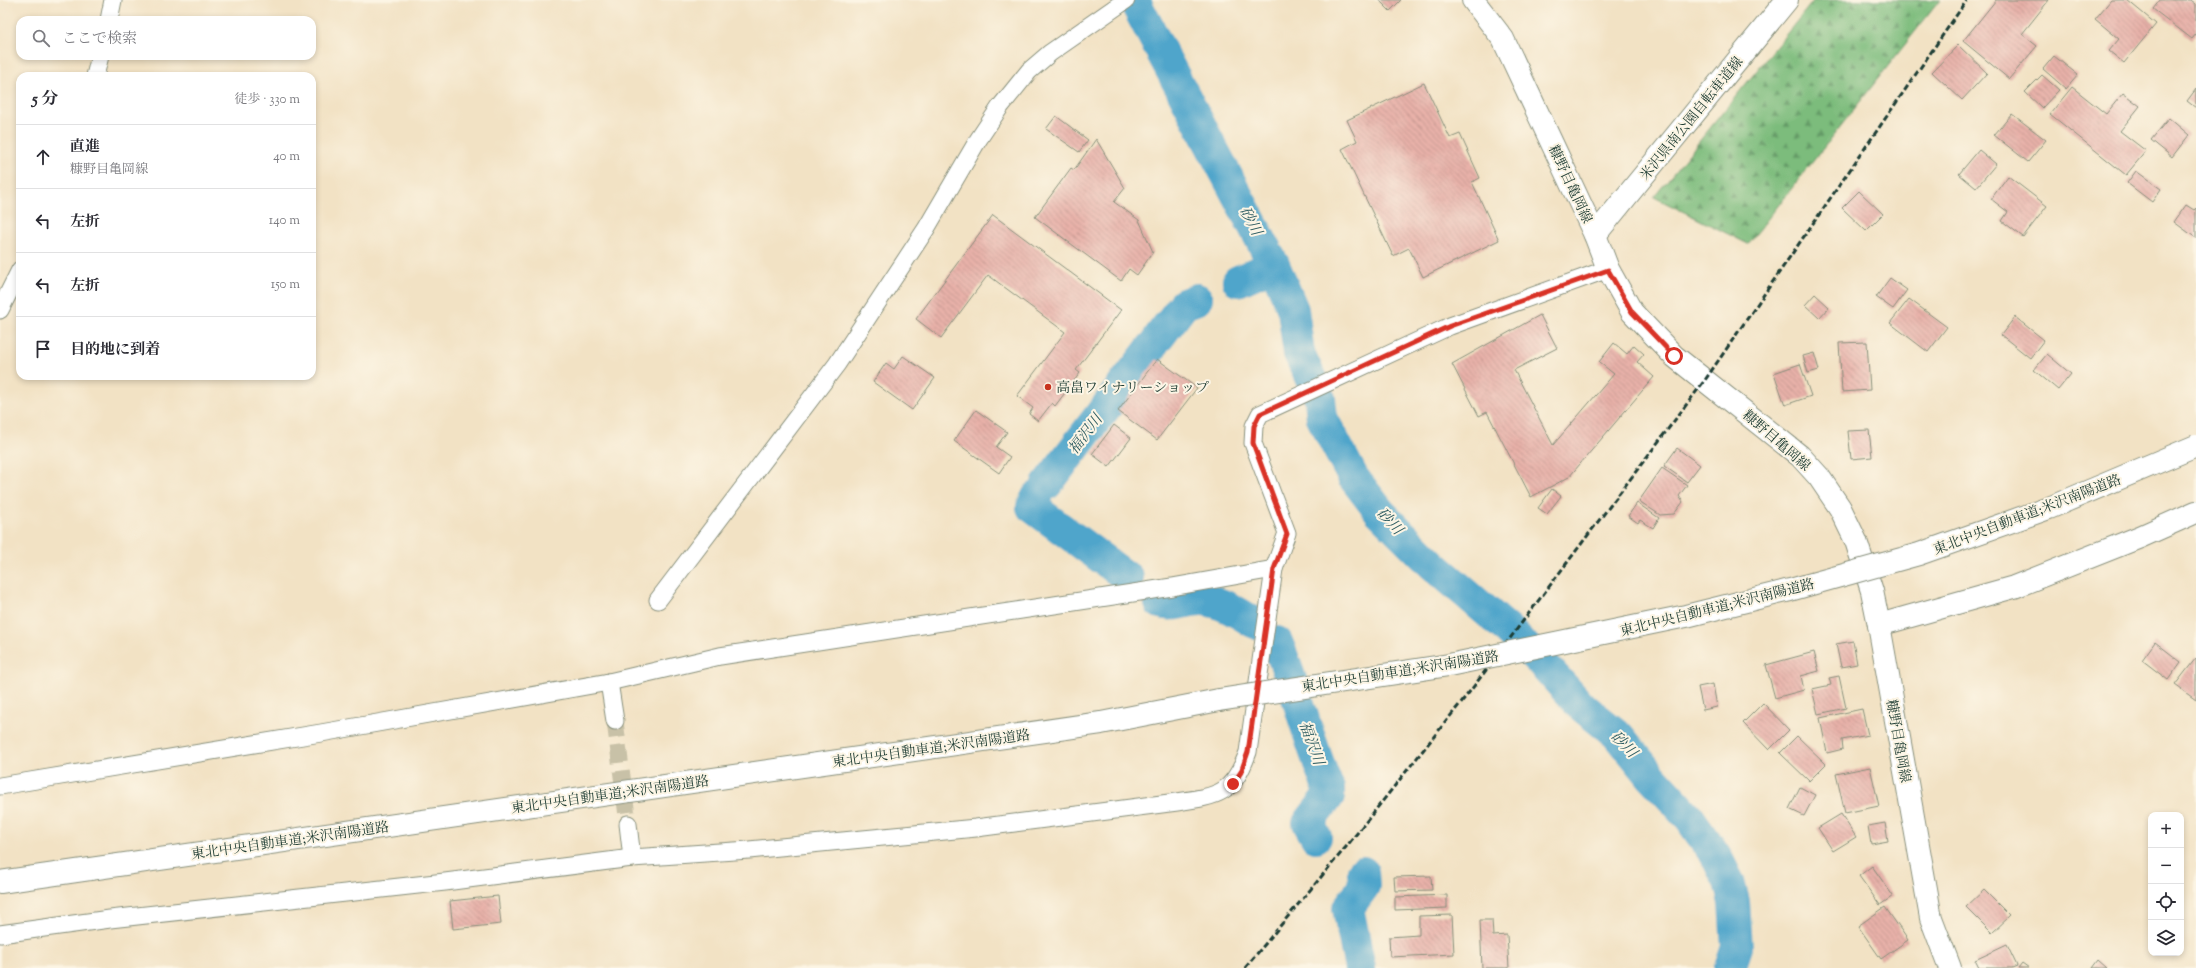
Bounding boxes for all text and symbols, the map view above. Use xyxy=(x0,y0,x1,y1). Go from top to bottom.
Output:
search box xyxy=(16,16,316,60)
icon: search xyxy=(30,27,52,49)
text: ここで検索 xyxy=(62,29,137,50)
street label: 米沢県南公園自転車道線 xyxy=(1636,53,1749,185)
text: 5 分 xyxy=(32,88,58,112)
text: 徒歩 · 330 m xyxy=(234,91,300,109)
text: 直進 xyxy=(70,137,100,158)
street label: 糠野目亀岡線 xyxy=(1542,143,1596,227)
icon: ahead xyxy=(32,146,54,168)
text: 40 m xyxy=(273,148,300,166)
text: 糠野目亀岡線 xyxy=(70,161,148,179)
water label: 砂川 xyxy=(1233,204,1267,242)
icon: left xyxy=(32,210,54,232)
text: 左折 xyxy=(70,212,100,233)
text: 140 m xyxy=(269,212,300,230)
icon: left xyxy=(32,274,54,296)
text: 左折 xyxy=(70,276,100,297)
text: 150 m xyxy=(271,276,300,294)
icon: arrive xyxy=(32,338,54,360)
text: 目的地に到着 xyxy=(70,340,160,361)
route start xyxy=(1665,347,1683,365)
place label: 高畠ワイナリーショップ xyxy=(1056,379,1209,399)
marker: 高畠ワイナリーショップ xyxy=(1043,382,1053,392)
street label: 糠野目亀岡線 xyxy=(1737,406,1814,477)
water label: 福沢川 xyxy=(1064,409,1109,459)
street label: 東北中央自動車道;米沢南陽道路 xyxy=(1931,471,2125,561)
water label: 砂川 xyxy=(1371,504,1408,542)
street label: 東北中央自動車道;米沢南陽道路 xyxy=(1618,575,1817,643)
street label: 東北中央自動車道;米沢南陽道路 xyxy=(1300,647,1500,698)
street label: 糠野目亀岡線 xyxy=(1880,698,1914,784)
water label: 福沢川 xyxy=(1293,719,1329,770)
street label: 東北中央自動車道;米沢南陽道路 xyxy=(831,726,1032,774)
water label: 砂川 xyxy=(1605,727,1642,765)
street label: 東北中央自動車道;米沢南陽道路 xyxy=(510,772,711,820)
route end xyxy=(1224,775,1242,793)
map controls xyxy=(2148,812,2184,956)
button: + xyxy=(2148,812,2184,848)
street label: 東北中央自動車道;米沢南陽道路 xyxy=(190,818,391,866)
button: − xyxy=(2148,848,2184,884)
button: locate xyxy=(2148,884,2184,920)
button: layers xyxy=(2148,920,2184,956)

